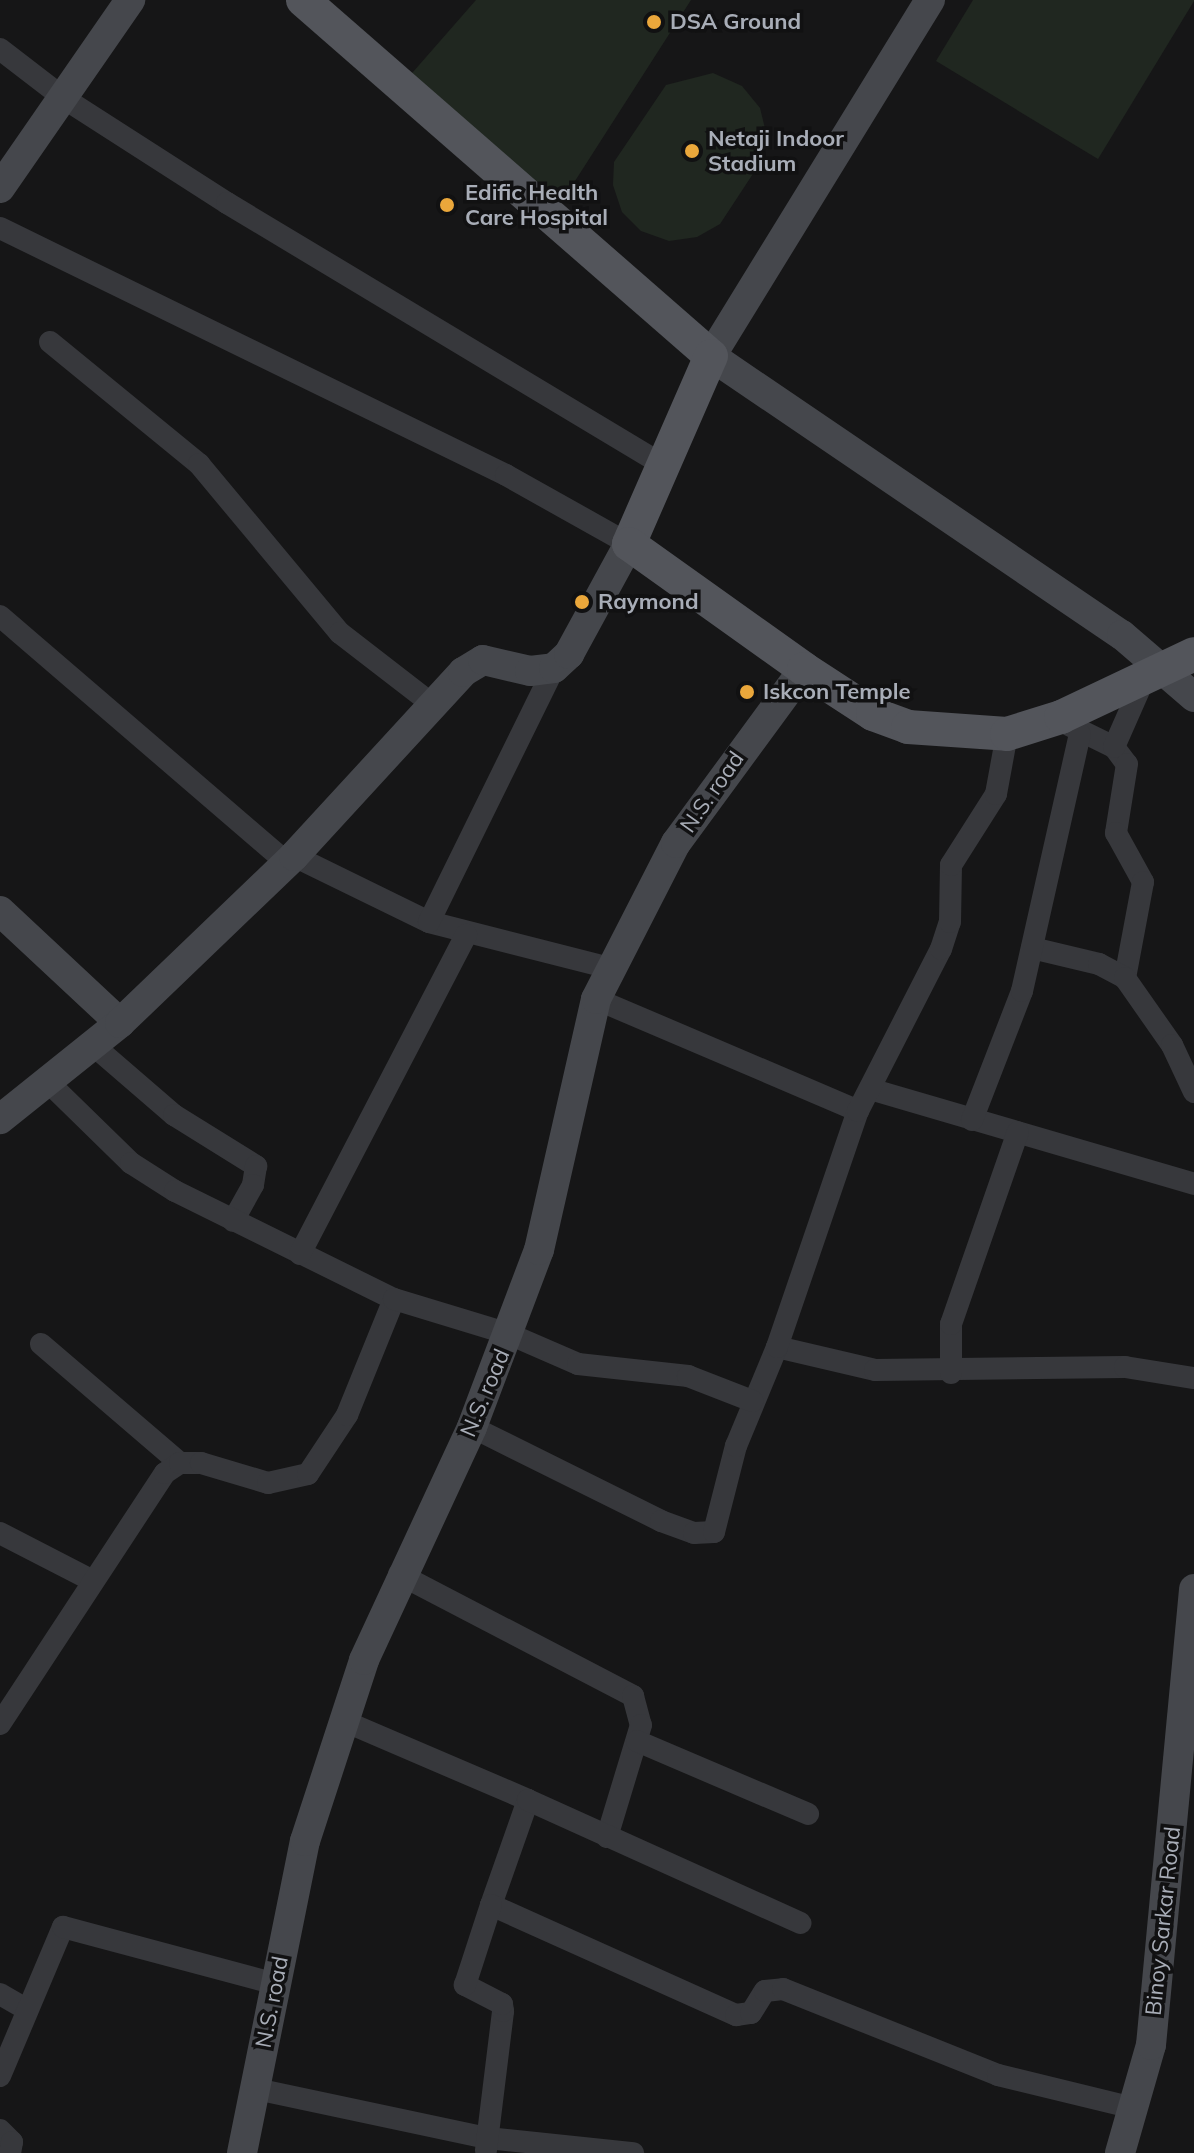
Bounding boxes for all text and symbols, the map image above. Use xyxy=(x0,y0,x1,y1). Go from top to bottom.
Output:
place label: DSA Ground xyxy=(670,9,801,35)
marker: DSA Ground xyxy=(645,13,663,31)
place label: Netaji Indoor Stadium xyxy=(708,125,844,176)
marker: Netaji Indoor Stadium xyxy=(683,142,701,160)
place label: Edific Health Care Hospital xyxy=(465,179,608,230)
marker: Edific Health Care Hospital xyxy=(436,194,458,216)
place label: Raymond xyxy=(598,589,699,615)
marker: Raymond xyxy=(573,593,591,611)
place label: Iskcon Temple xyxy=(763,679,911,705)
marker: Iskcon Temple xyxy=(738,683,756,701)
street label: N.S. road xyxy=(675,746,749,838)
street label: N.S. road xyxy=(455,1345,515,1441)
street label: Binoy Sarkar Road xyxy=(1140,1825,1186,2017)
street label: N.S. road xyxy=(250,1954,294,2050)

